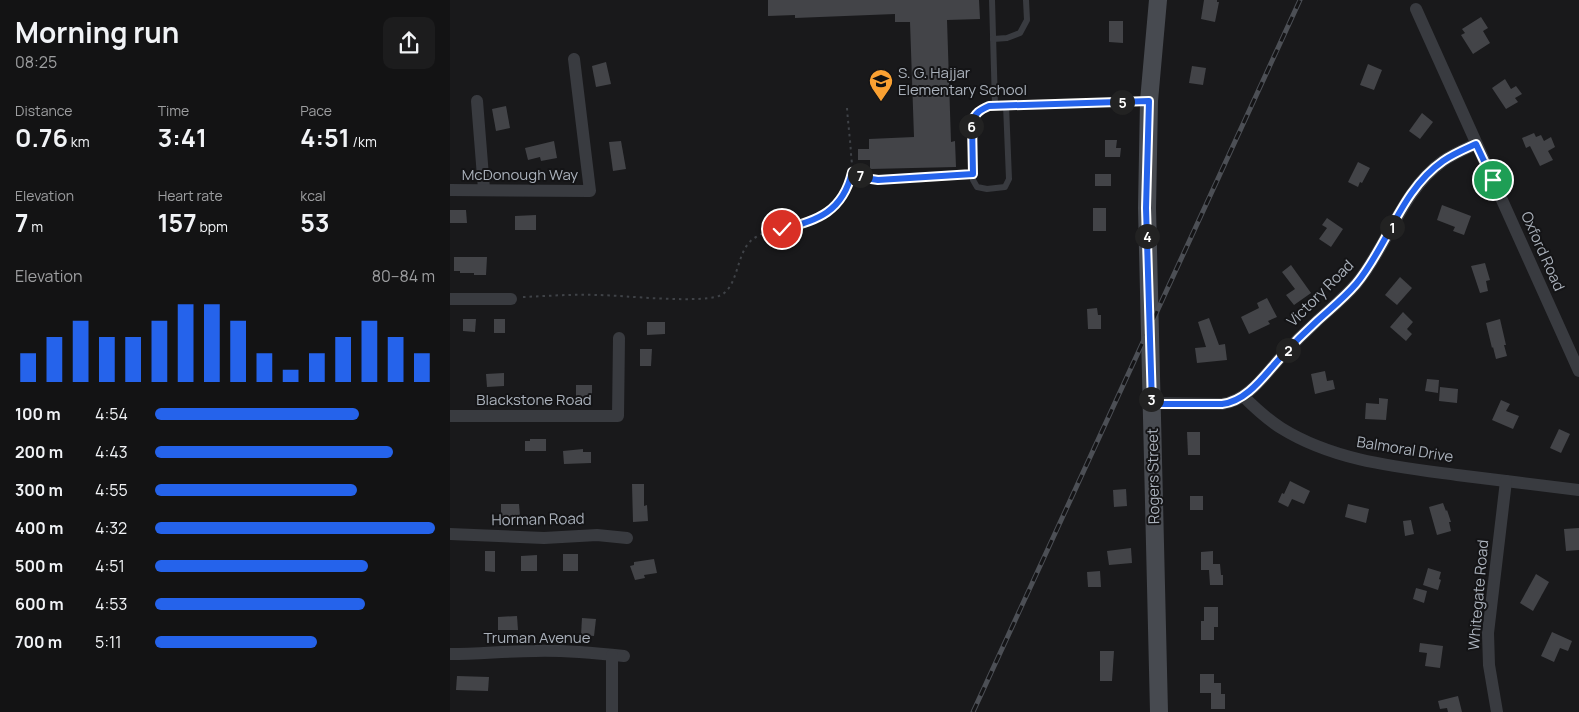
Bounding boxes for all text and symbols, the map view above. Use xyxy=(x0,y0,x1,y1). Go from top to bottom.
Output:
text: Morning run xyxy=(15,13,179,51)
button: share xyxy=(383,17,435,69)
text: 08:25 xyxy=(15,51,57,73)
place label: S. G. Hajjar Elementary School xyxy=(898,62,1027,100)
school or university icon: S. G. Hajjar Elementary School xyxy=(868,68,894,102)
pin: 5 xyxy=(1110,90,1134,114)
text: 5 xyxy=(1118,93,1127,112)
text: Distance xyxy=(15,101,72,120)
text: Time xyxy=(158,101,189,120)
text: Pace xyxy=(300,101,332,120)
pin: 6 xyxy=(958,114,984,138)
text: 6 xyxy=(967,117,976,136)
text: 0.76 xyxy=(15,120,68,155)
text: 3:41 xyxy=(158,120,207,155)
text: 4:51 xyxy=(300,120,350,155)
text: km xyxy=(68,132,90,151)
text: /km xyxy=(350,132,377,151)
pin xyxy=(1472,159,1514,201)
pin: 7 xyxy=(848,162,872,188)
street label: McDonough Way xyxy=(462,164,578,185)
text: 7 xyxy=(857,166,864,185)
icon: arrive xyxy=(1479,166,1507,194)
text: Elevation xyxy=(15,186,74,205)
text: Heart rate xyxy=(158,186,223,205)
text: kcal xyxy=(300,186,326,205)
text: 7 xyxy=(15,205,28,240)
text: 157 xyxy=(158,205,197,240)
text: 53 xyxy=(300,205,330,240)
pin xyxy=(761,208,803,250)
street label: Oxford Road xyxy=(1516,208,1570,294)
pin: 1 xyxy=(1380,214,1404,240)
icon: check xyxy=(768,215,796,243)
text: m xyxy=(28,217,43,236)
text: bpm xyxy=(197,217,228,236)
text: 1 xyxy=(1389,218,1396,237)
pin: 4 xyxy=(1134,224,1160,248)
text: 4 xyxy=(1143,227,1152,246)
street label: Victory Road xyxy=(1282,255,1358,331)
text: Elevation xyxy=(15,265,83,287)
text: 80–84 m xyxy=(372,265,435,287)
pin: 2 xyxy=(1276,338,1300,362)
text: 2 xyxy=(1284,341,1293,360)
pin: 3 xyxy=(1138,386,1164,412)
street label: Blackstone Road xyxy=(476,389,592,410)
text: 3 xyxy=(1147,390,1156,409)
text: 100 m xyxy=(15,403,61,425)
text: 4:54 xyxy=(95,403,128,425)
street label: Rogers Street xyxy=(1142,428,1164,524)
street label: Balmoral Drive xyxy=(1355,431,1455,467)
text: 200 m xyxy=(15,441,63,463)
text: 4:43 xyxy=(95,441,128,463)
text: 300 m xyxy=(15,479,63,501)
text: 4:55 xyxy=(95,479,128,501)
street label: Horman Road xyxy=(491,508,585,530)
text: 400 m xyxy=(15,517,63,539)
text: 4:32 xyxy=(95,517,127,539)
street label: Whitegate Road xyxy=(1463,539,1493,651)
text: 500 m xyxy=(15,555,63,577)
text: 4:51 xyxy=(95,555,125,577)
text: 600 m xyxy=(15,593,64,615)
text: 4:53 xyxy=(95,593,127,615)
street label: Truman Avenue xyxy=(484,627,591,648)
text: 700 m xyxy=(15,631,62,653)
text: 5:11 xyxy=(95,631,122,653)

